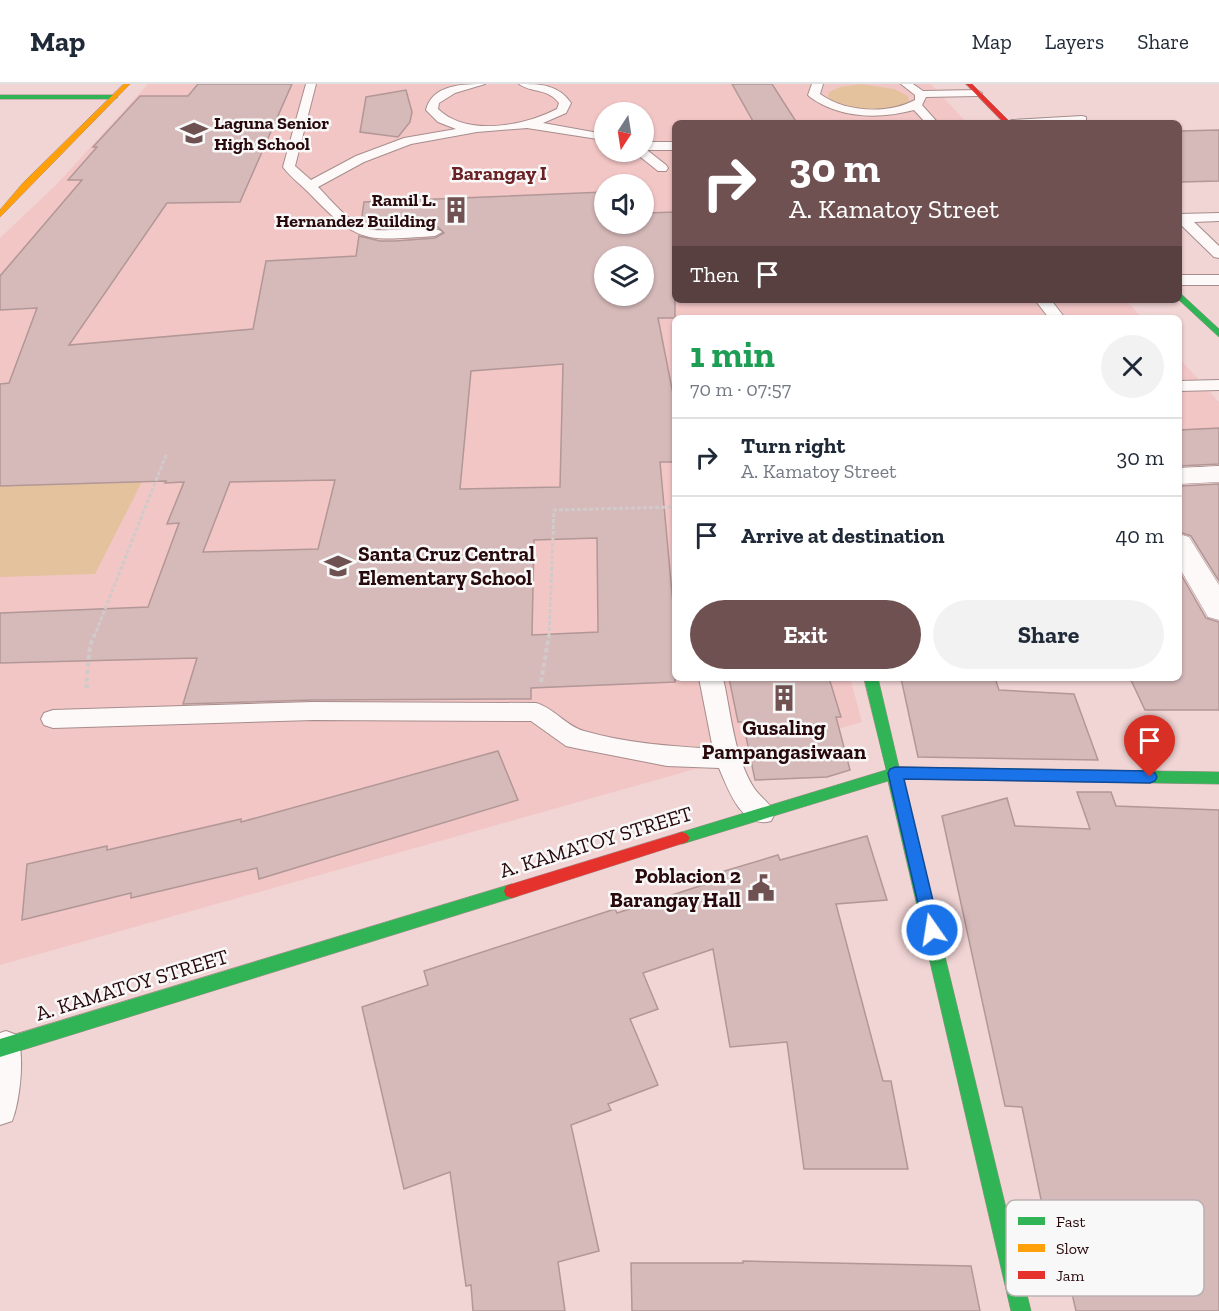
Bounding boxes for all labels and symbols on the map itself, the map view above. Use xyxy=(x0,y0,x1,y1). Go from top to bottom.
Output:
north arrow xyxy=(594,102,654,162)
place label: Laguna Senior High School xyxy=(214,112,329,155)
school or university icon: Laguna Senior High School xyxy=(179,118,209,148)
district label: Barangay I xyxy=(451,161,547,185)
place label: Ramil L. Hernandez Building xyxy=(276,189,436,232)
building icon: Ramil L. Hernandez Building xyxy=(441,195,471,225)
place label: Santa Cruz Central Elementary School xyxy=(358,541,535,590)
school or university icon: Santa Cruz Central Elementary School xyxy=(323,551,353,581)
building icon: Gusaling Pampangasiwaan xyxy=(769,683,799,713)
place label: Gusaling Pampangasiwaan xyxy=(702,715,867,764)
pin xyxy=(1124,715,1175,777)
street label: A. KAMATOY STREET xyxy=(496,800,695,883)
place label: Poblacion 2 Barangay Hall xyxy=(610,863,741,912)
public building icon: Poblacion 2 Barangay Hall xyxy=(746,873,776,903)
position arrow xyxy=(900,898,964,962)
street label: A. KAMATOY STREET xyxy=(32,943,231,1026)
legend xyxy=(1006,1200,1204,1296)
text: Fast xyxy=(1056,1212,1085,1231)
text: Slow xyxy=(1056,1239,1090,1258)
text: Jam xyxy=(1056,1266,1085,1285)

